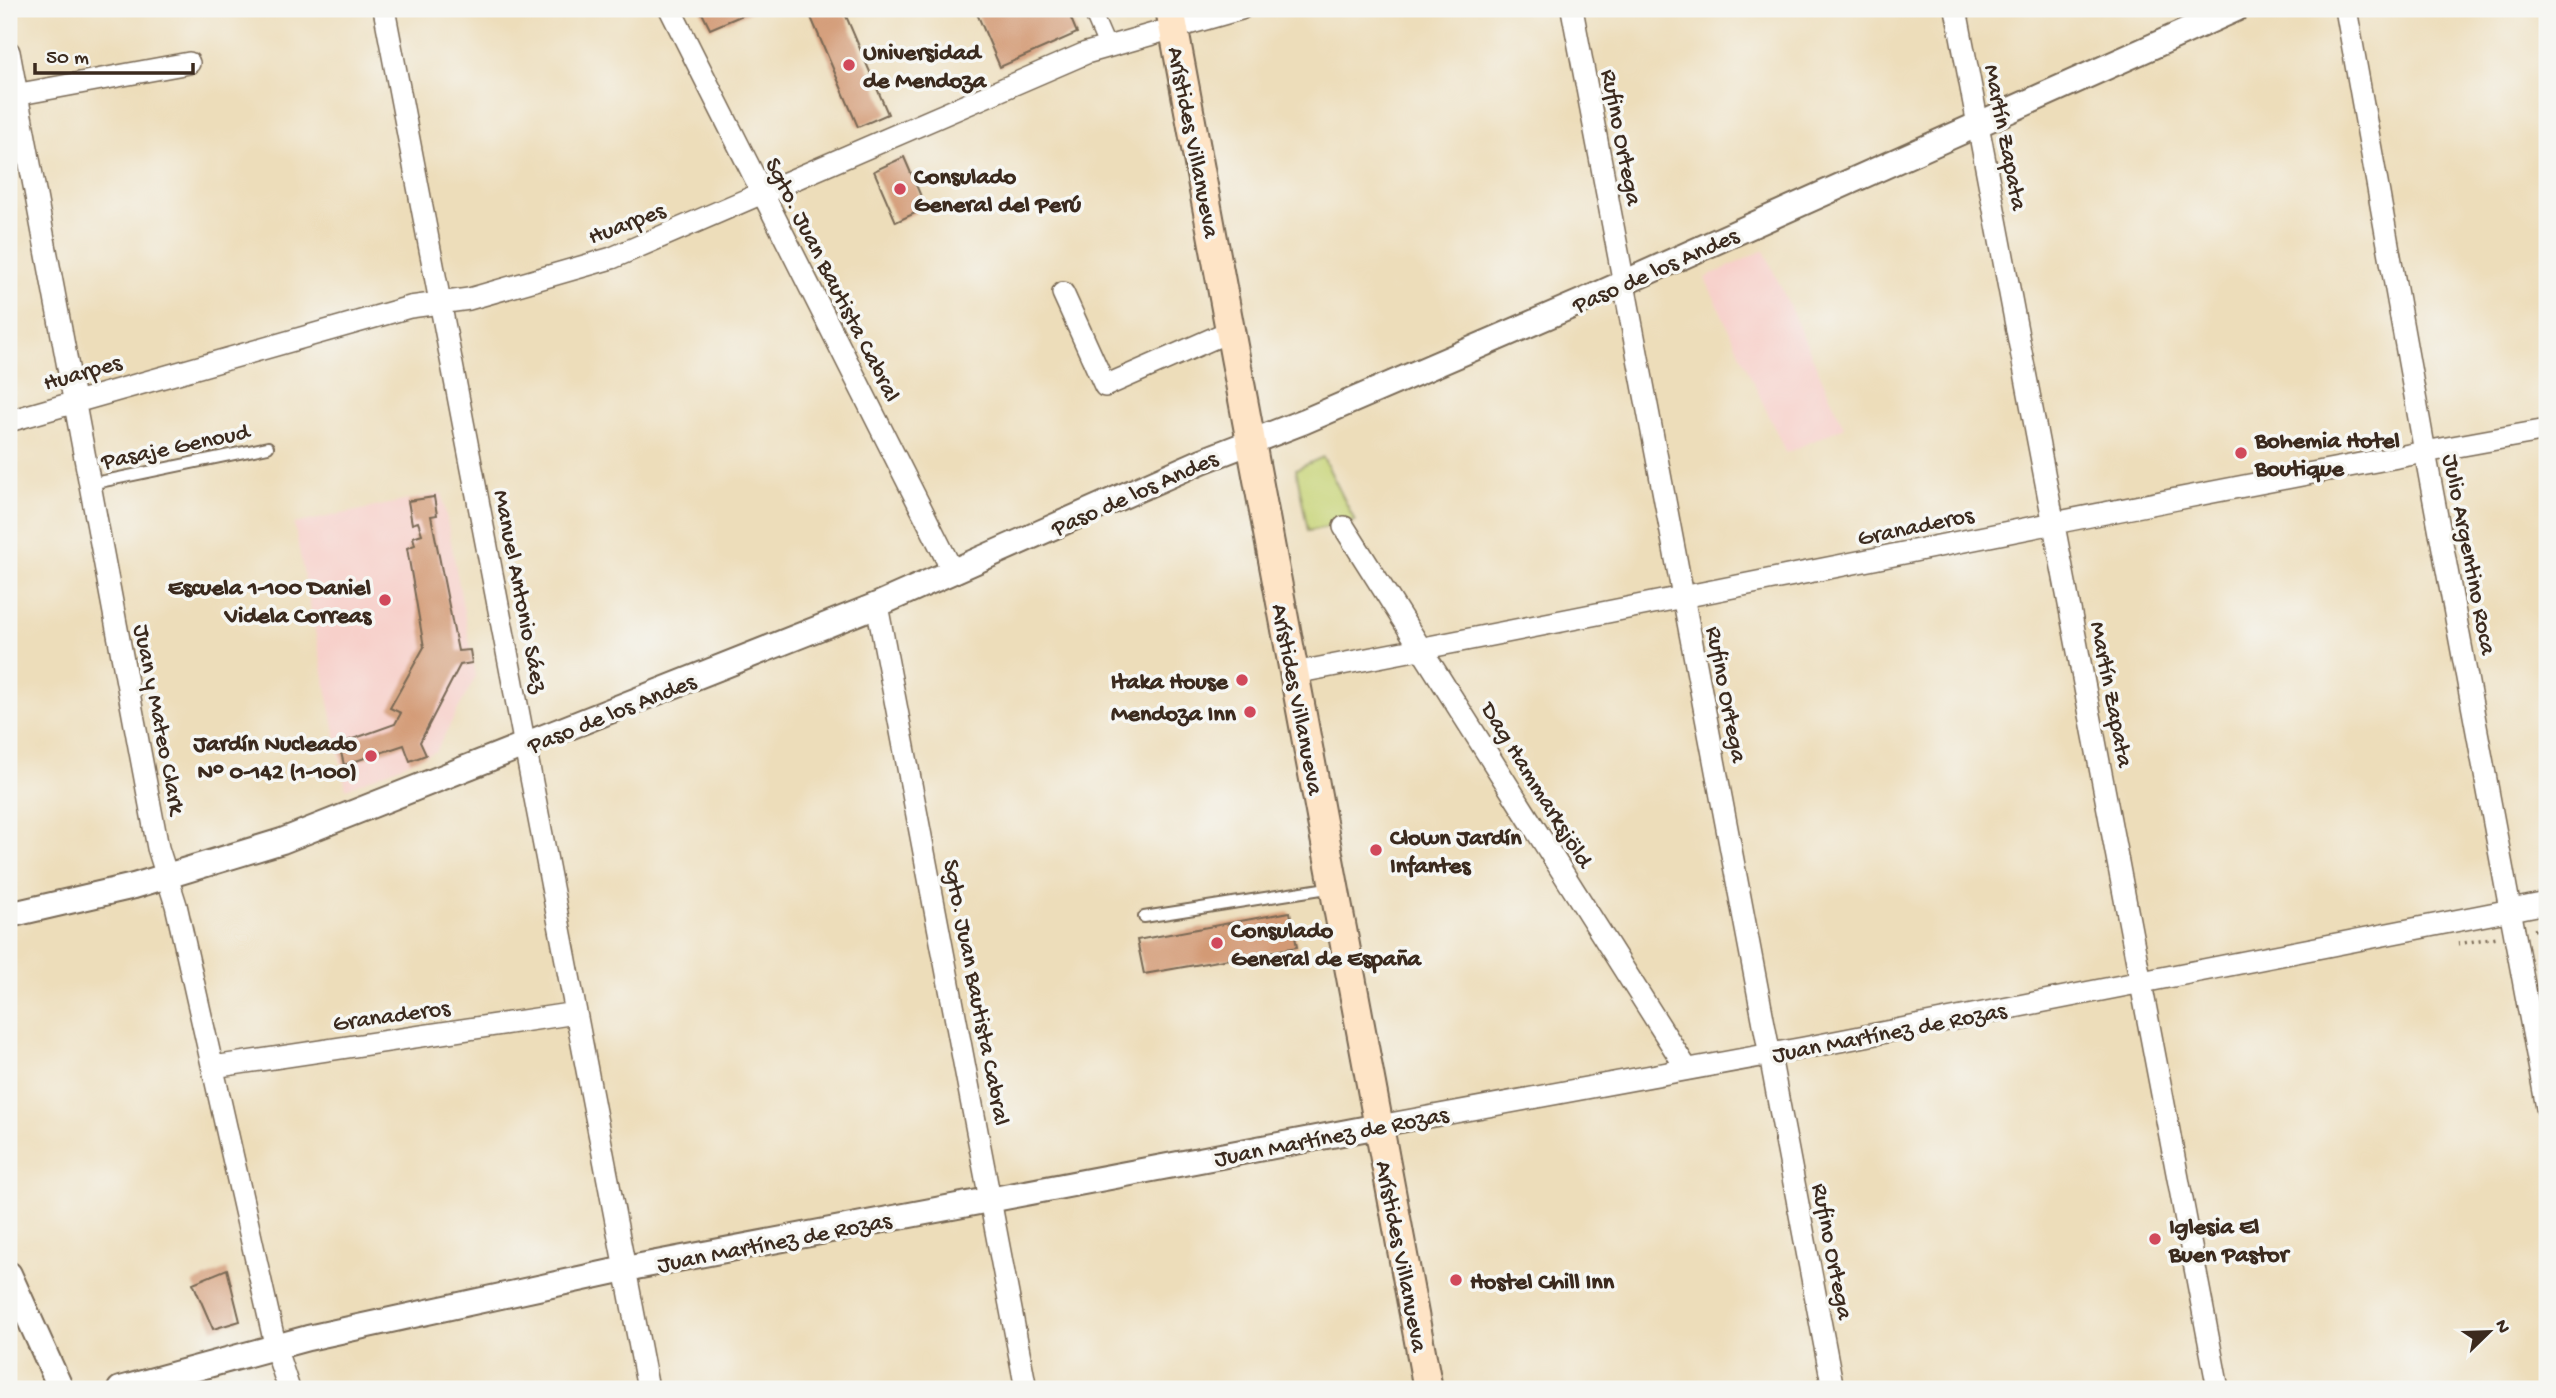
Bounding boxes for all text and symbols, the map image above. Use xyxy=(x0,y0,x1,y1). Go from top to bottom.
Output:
scale bar xyxy=(35,32,192,76)
place label: Universidad de Mendoza xyxy=(863,40,988,97)
street label: Arístides Villanueva xyxy=(1159,45,1224,241)
text: 50 m xyxy=(46,47,89,72)
marker: Universidad de Mendoza xyxy=(841,57,857,73)
street label: Martín Zapata xyxy=(1975,62,2032,214)
street label: Rufino Ortega xyxy=(1592,67,1647,209)
street label: Sgto. Juan Bautista Cabral xyxy=(757,154,905,408)
place label: Consulado General del Perú xyxy=(914,164,1082,221)
marker: Consulado General del Perú xyxy=(892,181,908,197)
street label: Huarpes xyxy=(585,197,671,253)
street label: Paso de los Andes xyxy=(1568,222,1745,322)
street label: Huarpes xyxy=(41,349,126,399)
street label: Pasaje Genoud xyxy=(98,418,254,478)
place label: Bohemia Hotel Boutique xyxy=(2254,428,2400,485)
street label: Paso de los Andes xyxy=(1047,445,1224,545)
marker: Bohemia Hotel Boutique xyxy=(2233,445,2249,461)
street label: Julio Argentino Roca xyxy=(2434,452,2501,658)
street label: Manuel Antonio Sáez xyxy=(485,488,553,697)
street label: Granaderos xyxy=(1855,502,1978,555)
place label: Escuela 1-100 Daniel Videla Correas xyxy=(168,575,372,632)
marker: Escuela 1-100 Daniel Videla Correas xyxy=(377,592,393,608)
street label: Arístides Villanueva xyxy=(1263,602,1328,798)
street label: Martín Zapata xyxy=(2081,619,2138,771)
street label: Juan y Mateo Clark xyxy=(125,622,191,819)
street label: Rufino Ortega xyxy=(1697,624,1752,766)
street label: Paso de los Andes xyxy=(523,668,702,763)
place label: Itaka House xyxy=(1111,669,1230,698)
marker: Itaka House xyxy=(1234,672,1250,688)
street label: Dag Hammarksjöld xyxy=(1471,696,1599,876)
place label: Mendoza Inn xyxy=(1111,701,1237,730)
marker: Mendoza Inn xyxy=(1242,704,1258,720)
place label: Jardín Nucleado N° 0-142 (1-100) xyxy=(193,731,358,788)
marker: Jardín Nucleado N° 0-142 (1-100) xyxy=(363,748,379,764)
place label: Clown Jardín Infantes xyxy=(1390,825,1522,882)
marker: Clown Jardín Infantes xyxy=(1368,842,1384,858)
street label: Sgto. Juan Bautista Cabral xyxy=(935,857,1015,1128)
place label: Consulado General de España xyxy=(1231,918,1423,975)
marker: Consulado General de España xyxy=(1209,935,1225,951)
street label: Granaderos xyxy=(331,995,453,1040)
street label: Juan Martínez de Rozas xyxy=(1770,997,2010,1071)
street label: Juan Martínez de Rozas xyxy=(1212,1101,1452,1175)
street label: Arístides Villanueva xyxy=(1367,1159,1432,1355)
street label: Rufino Ortega xyxy=(1803,1181,1858,1323)
street label: Juan Martínez de Rozas xyxy=(655,1207,895,1281)
place label: Iglesia El Buen Pastor xyxy=(2168,1214,2291,1271)
marker: Iglesia El Buen Pastor xyxy=(2147,1231,2163,1247)
place label: Hostel Chill Inn xyxy=(1470,1269,1615,1298)
marker: Hostel Chill Inn xyxy=(1448,1272,1464,1288)
north arrow xyxy=(2454,1296,2524,1366)
text: N xyxy=(2488,1317,2514,1337)

